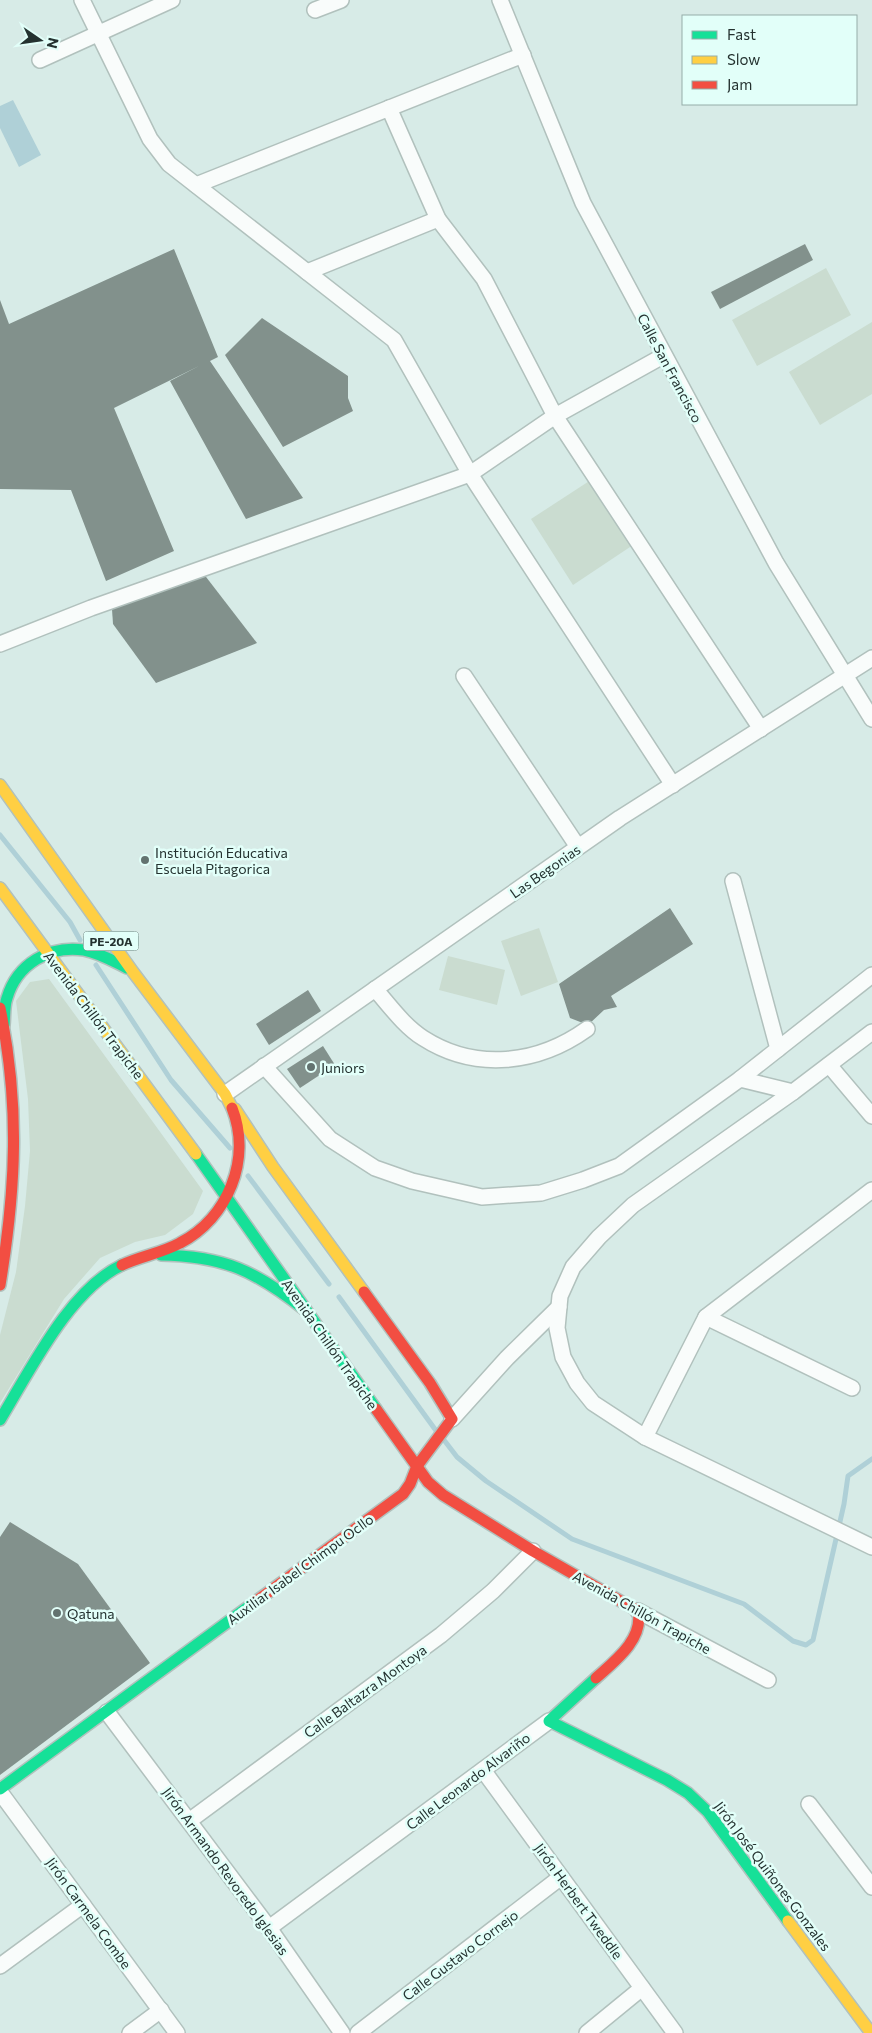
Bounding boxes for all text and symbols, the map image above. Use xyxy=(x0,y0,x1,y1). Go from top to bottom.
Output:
north arrow xyxy=(15,15,65,65)
legend xyxy=(682,15,857,105)
text: Fast xyxy=(727,25,756,43)
text: N xyxy=(44,36,63,50)
text: Slow xyxy=(727,50,760,68)
text: Jam xyxy=(727,75,752,93)
street label: Calle San Francisco xyxy=(634,311,706,425)
street label: Las Begonias xyxy=(507,841,583,901)
place label: Institución Educativa Escuela Pitagorica xyxy=(155,844,288,877)
marker: Institución Educativa Escuela Pitagorica xyxy=(139,854,151,866)
road number: PE-20A xyxy=(84,931,138,950)
street label: Avenida Chillón Trapiche xyxy=(40,948,148,1082)
place label: Juniors xyxy=(321,1059,365,1076)
marker: Juniors xyxy=(305,1061,317,1073)
street label: Avenida Chillón Trapiche xyxy=(278,1275,382,1413)
street label: Auxiliar Isabel Chimpu Ocllo xyxy=(224,1510,376,1628)
street label: Avenida Chillón Trapiche xyxy=(570,1567,714,1657)
place label: Qatuna xyxy=(67,1605,115,1622)
marker: Qatuna xyxy=(51,1607,63,1619)
street label: Calle Baltazra Montoya xyxy=(300,1641,430,1741)
street label: Calle Leonardo Alvariño xyxy=(403,1729,533,1833)
street label: Jirón Armando Revoredo Iglesias xyxy=(159,1784,293,1958)
street label: Jirón José Quiñones Gonzales xyxy=(711,1798,835,1954)
street label: Jirón Herbert Tweddle xyxy=(531,1840,627,1962)
street label: Jirón Carmela Combe xyxy=(43,1854,135,1972)
street label: Calle Gustavo Cornejo xyxy=(399,1906,521,2004)

